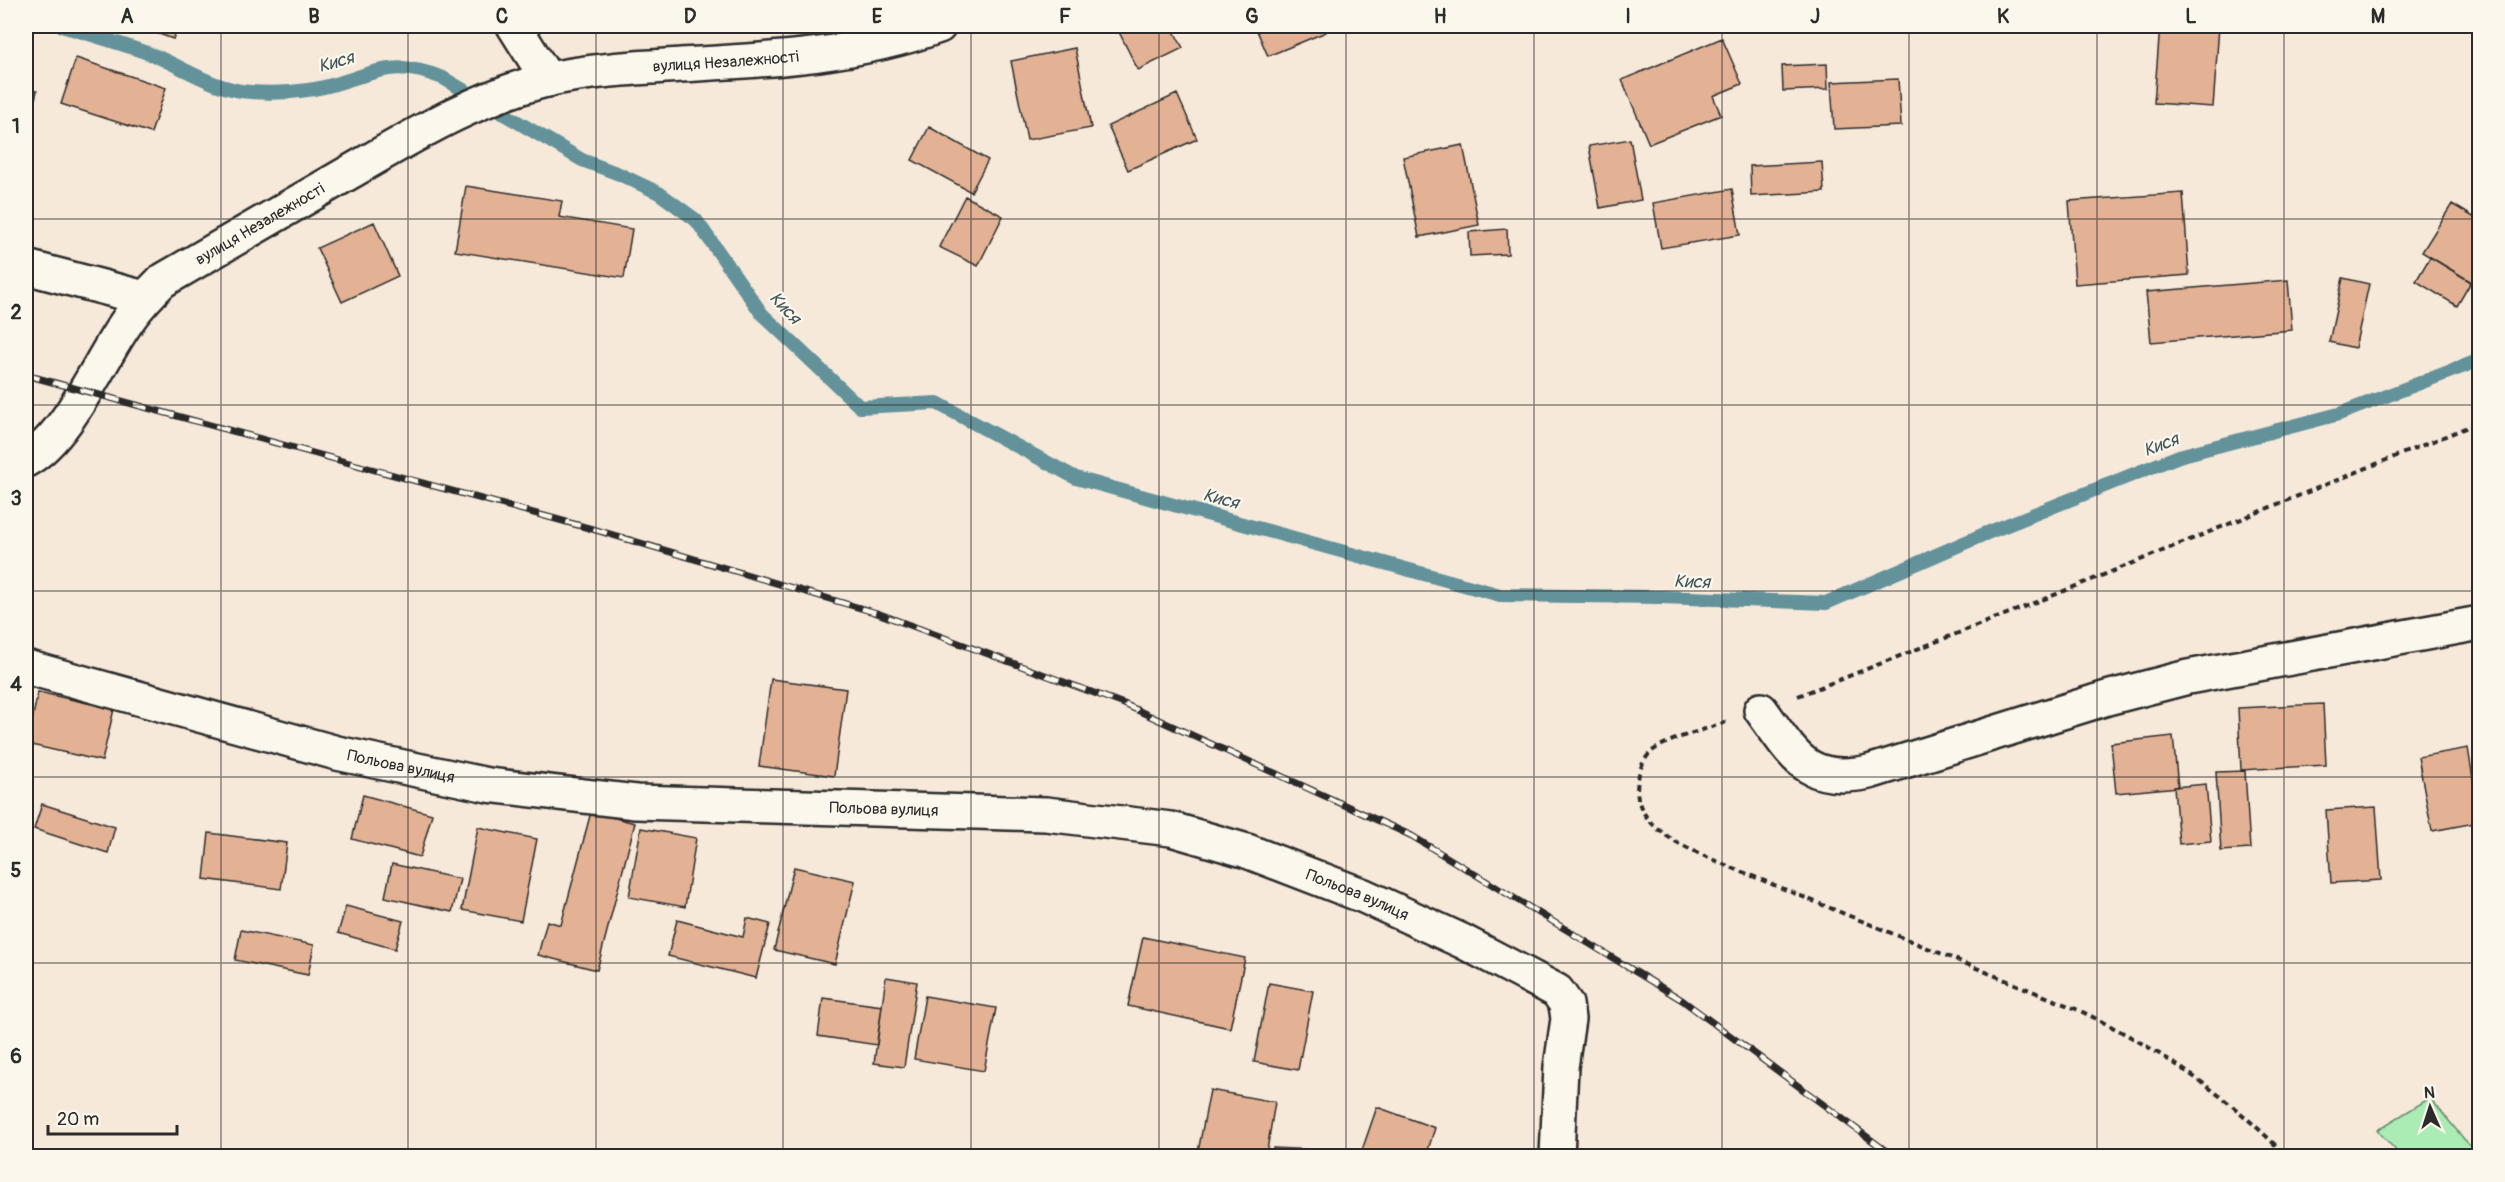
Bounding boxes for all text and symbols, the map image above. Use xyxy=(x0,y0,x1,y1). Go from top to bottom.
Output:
text: A xyxy=(121,4,134,29)
text: B xyxy=(308,4,320,29)
text: C xyxy=(496,4,508,29)
text: D xyxy=(684,4,697,29)
text: E xyxy=(872,4,883,29)
text: F xyxy=(1059,4,1071,29)
text: G xyxy=(1245,4,1259,29)
text: H xyxy=(1434,4,1447,29)
text: I xyxy=(1625,4,1631,29)
text: J xyxy=(1810,4,1820,29)
text: K xyxy=(1997,4,2009,29)
text: L xyxy=(2185,4,2197,29)
text: M xyxy=(2371,4,2385,29)
water label: Кися xyxy=(316,46,358,78)
street label: вулиця Незалежності xyxy=(652,46,800,77)
text: 1 xyxy=(12,114,20,139)
street label: вулиця Незалежності xyxy=(192,179,328,270)
water label: Кися xyxy=(764,287,807,330)
text: 2 xyxy=(10,300,22,325)
water label: Кися xyxy=(2140,427,2183,462)
water label: Кися xyxy=(1201,483,1243,515)
text: 3 xyxy=(10,486,22,511)
water label: Кися xyxy=(1674,570,1712,594)
text: 4 xyxy=(10,672,22,697)
street label: Польова вулиця xyxy=(345,745,456,788)
street label: Польова вулиця xyxy=(829,798,939,821)
text: 5 xyxy=(11,858,22,883)
street label: Польова вулиця xyxy=(1303,865,1412,925)
text: 6 xyxy=(10,1044,22,1069)
north arrow xyxy=(2400,1077,2460,1137)
text: N xyxy=(2423,1083,2435,1103)
scale bar xyxy=(48,1098,177,1136)
text: 20 m xyxy=(57,1108,99,1131)

